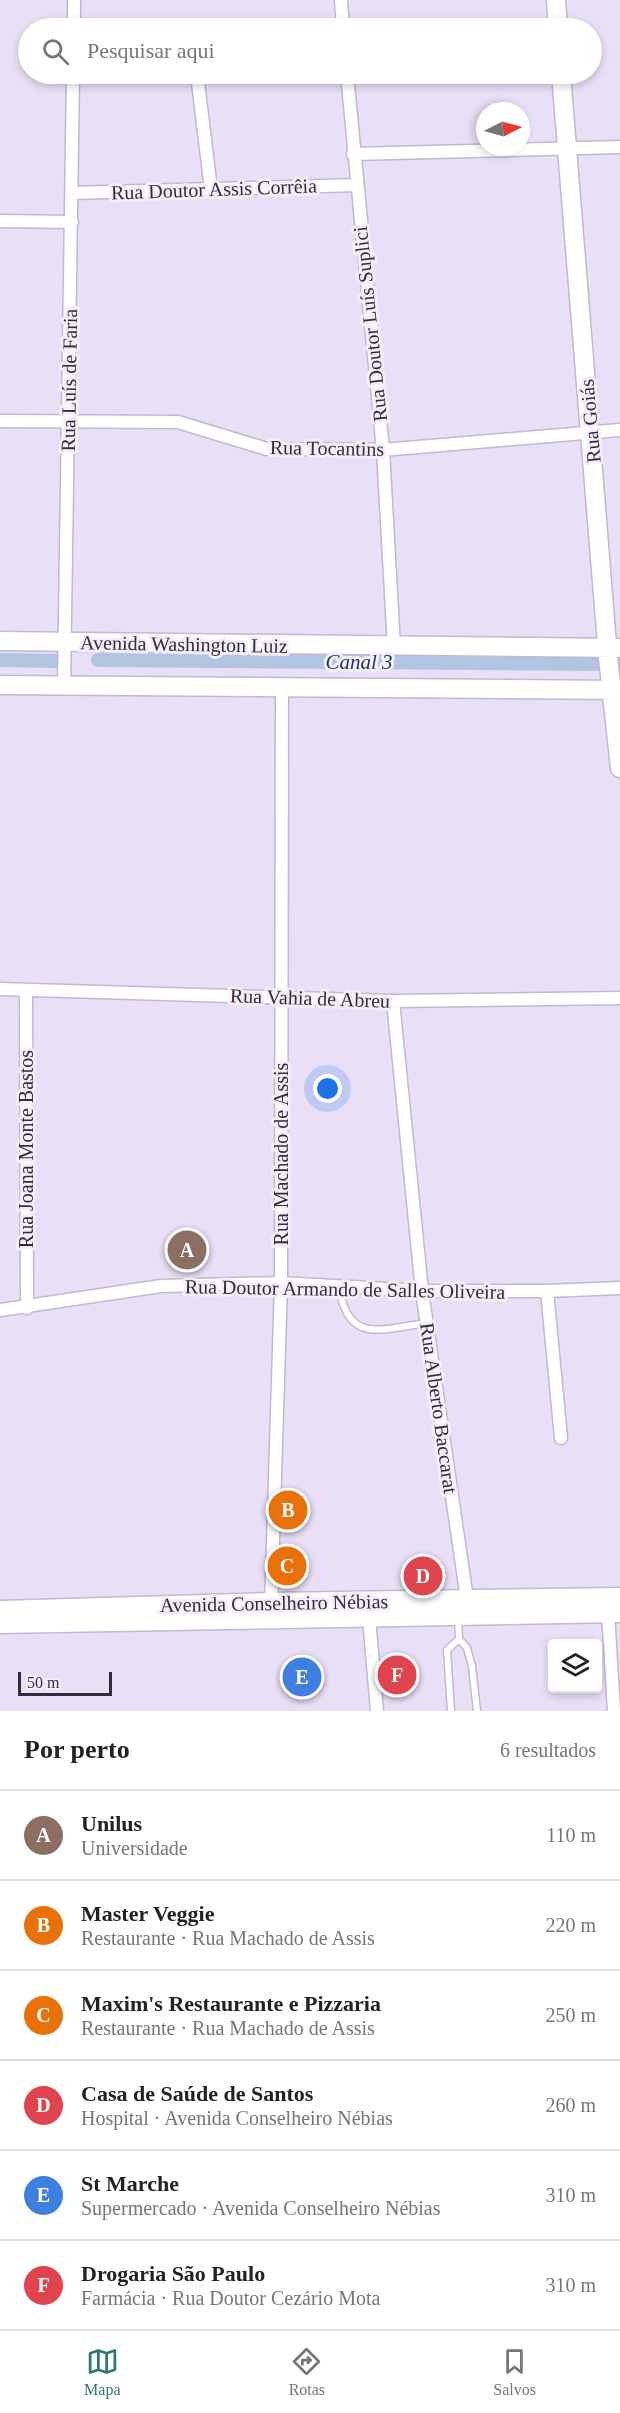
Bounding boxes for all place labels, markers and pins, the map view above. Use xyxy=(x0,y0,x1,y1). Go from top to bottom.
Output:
pin: A xyxy=(168,1228,207,1272)
pin: B xyxy=(268,1488,308,1532)
pin: C xyxy=(268,1544,306,1588)
pin: D xyxy=(404,1554,442,1598)
pin: F xyxy=(378,1652,416,1698)
pin: E xyxy=(282,1654,322,1700)

